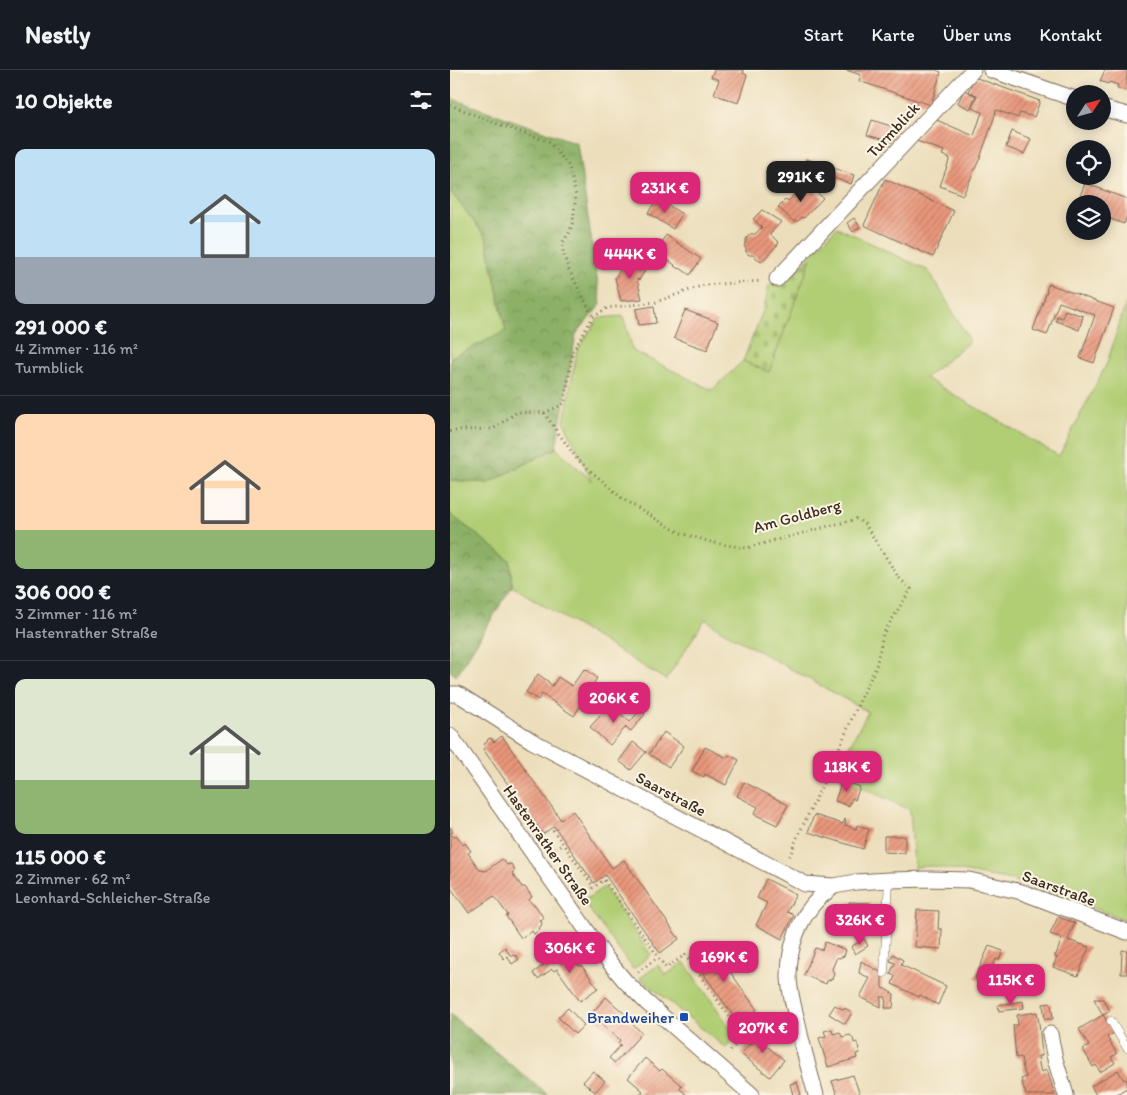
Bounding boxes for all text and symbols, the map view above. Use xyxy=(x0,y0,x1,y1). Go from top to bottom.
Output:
text: Nestly xyxy=(25,20,90,49)
text: Start xyxy=(804,24,843,46)
text: Karte xyxy=(871,24,915,46)
text: Über uns xyxy=(943,24,1012,46)
text: Kontakt xyxy=(1040,24,1102,46)
north arrow xyxy=(1066,85,1111,130)
map controls xyxy=(1066,85,1111,240)
icon: filters xyxy=(407,86,435,114)
text: 10 Objekte xyxy=(15,88,112,113)
street label: Turmblick xyxy=(863,98,924,162)
button: locate xyxy=(1066,140,1111,185)
pin: 291K € xyxy=(760,160,842,203)
text: 291K € xyxy=(777,167,825,186)
pin: 231K € xyxy=(624,172,706,214)
text: 231K € xyxy=(641,178,689,197)
icon: home xyxy=(180,181,270,271)
button: layers xyxy=(1066,195,1111,240)
pin: 444K € xyxy=(589,238,671,280)
text: 444K € xyxy=(604,244,656,263)
text: 291 000 € xyxy=(15,314,107,339)
text: 4 Zimmer · 116 m² xyxy=(15,339,138,358)
text: Turmblick xyxy=(15,358,83,377)
icon: home xyxy=(180,447,270,537)
street label: Am Goldberg xyxy=(751,495,844,537)
text: 306 000 € xyxy=(15,579,111,604)
text: 3 Zimmer · 116 m² xyxy=(15,604,137,623)
text: Hastenrather Straße xyxy=(15,623,158,642)
pin: 206K € xyxy=(573,682,655,724)
text: 206K € xyxy=(589,688,639,707)
icon: home xyxy=(180,712,270,802)
pin: 118K € xyxy=(806,750,888,793)
text: 118K € xyxy=(824,757,870,776)
street label: Saarstraße xyxy=(633,768,709,820)
street label: Hastenrather Straße xyxy=(499,781,597,909)
text: 115 000 € xyxy=(15,844,106,869)
street label: Saarstraße xyxy=(1020,866,1098,910)
text: 2 Zimmer · 62 m² xyxy=(15,869,130,888)
text: Leonhard-Schleicher-Straße xyxy=(15,888,210,907)
pin: 326K € xyxy=(819,904,901,946)
text: 326K € xyxy=(836,910,884,929)
pin: 306K € xyxy=(529,932,611,974)
text: 306K € xyxy=(545,938,595,957)
pin: 169K € xyxy=(683,940,765,983)
text: 169K € xyxy=(700,947,748,966)
pin: 115K € xyxy=(970,964,1052,1006)
text: 115K € xyxy=(988,970,1034,989)
place label: Brandweiher xyxy=(587,1008,675,1027)
marker: Brandweiher xyxy=(678,1011,690,1023)
pin: 207K € xyxy=(722,1012,804,1054)
text: 207K € xyxy=(738,1018,788,1037)

